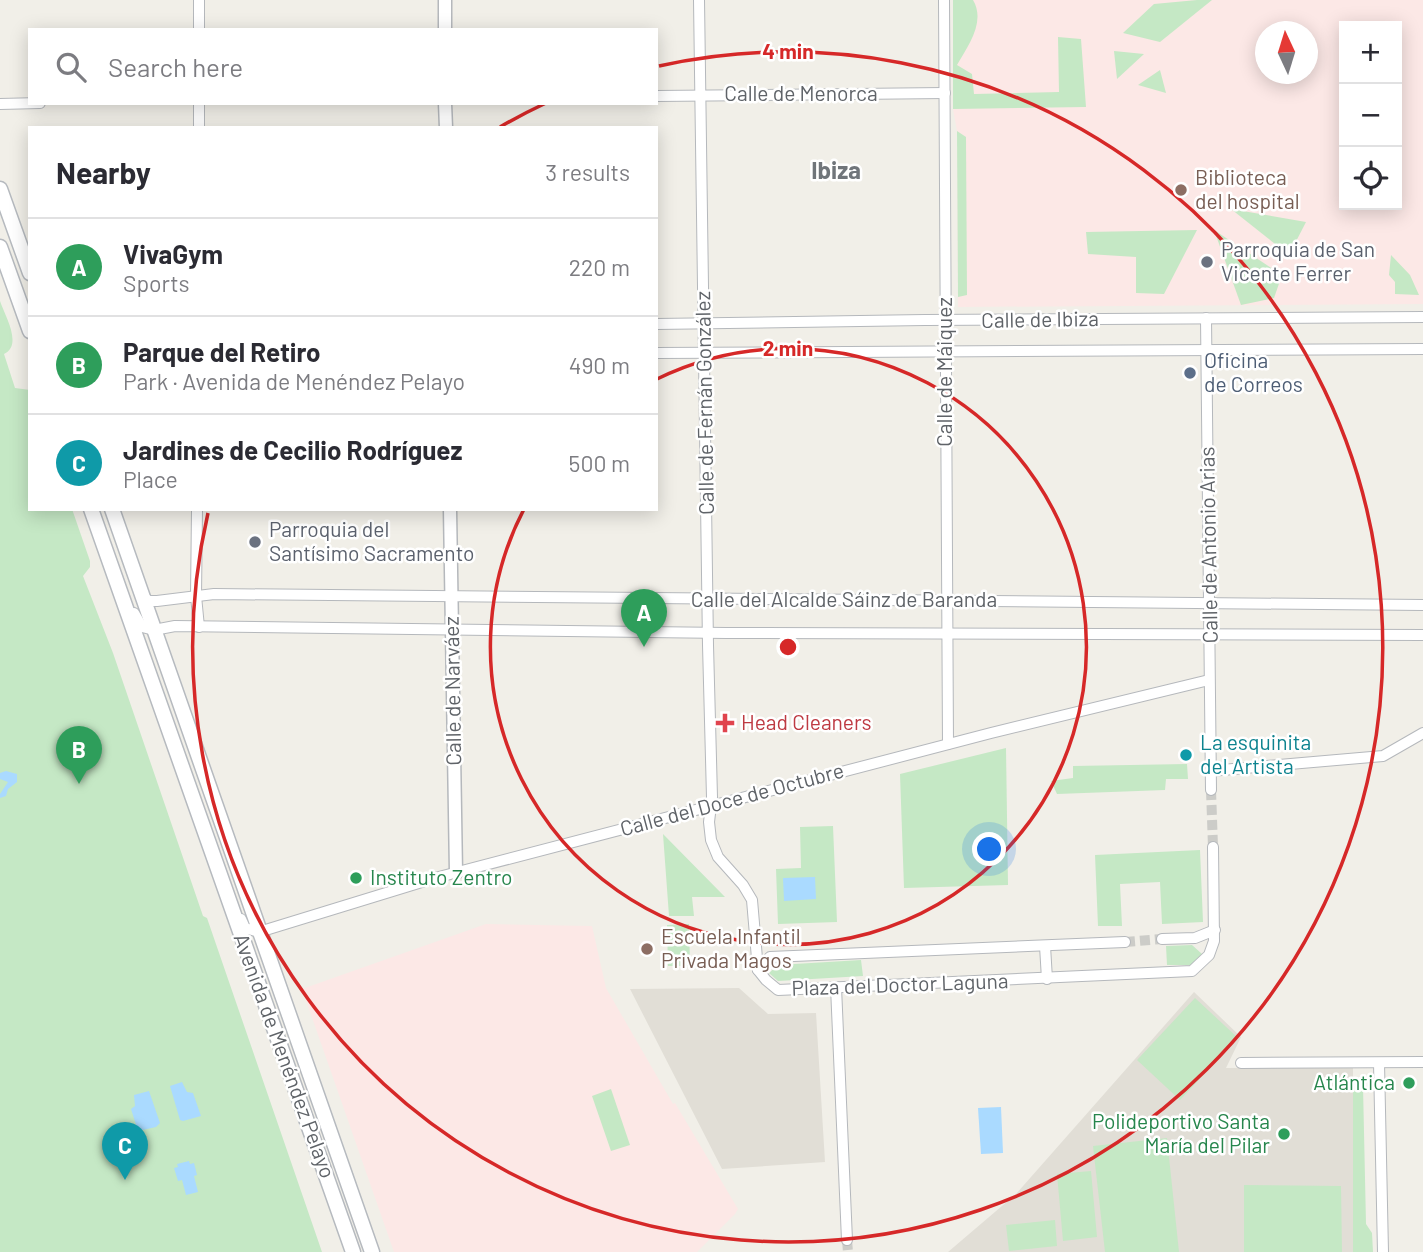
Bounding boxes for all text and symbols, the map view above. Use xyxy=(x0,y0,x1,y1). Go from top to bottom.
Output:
north arrow xyxy=(1255,21,1318,84)
map controls xyxy=(1339,21,1402,210)
button: + xyxy=(1339,21,1402,84)
search box xyxy=(28,28,658,105)
text: 4 min xyxy=(762,38,814,63)
icon: search xyxy=(52,48,90,86)
text: Search here xyxy=(108,51,243,82)
street label: Calle de Menorca xyxy=(724,80,878,105)
button: − xyxy=(1339,84,1402,147)
button: locate xyxy=(1339,147,1402,210)
text: Nearby xyxy=(56,154,151,190)
district label: Ibiza xyxy=(811,155,861,184)
text: 3 results xyxy=(545,158,630,186)
place label: Biblioteca del hospital xyxy=(1195,164,1300,213)
marker: Biblioteca del hospital xyxy=(1173,182,1189,198)
place label: Parroquia de San Vicente Ferrer xyxy=(1221,236,1375,285)
text: VivaGym xyxy=(123,238,223,269)
text: A xyxy=(71,253,87,281)
text: 220 m xyxy=(569,253,630,281)
marker: Parroquia de San Vicente Ferrer xyxy=(1199,254,1215,270)
text: Sports xyxy=(123,269,190,297)
street label: Calle de Fernán González xyxy=(689,291,718,515)
street label: Calle de Máiquez xyxy=(931,297,956,447)
street label: Calle de Ibiza xyxy=(981,305,1099,332)
text: 2 min xyxy=(763,335,813,360)
text: Parque del Retiro xyxy=(123,336,321,367)
place label: Oficina de Correos xyxy=(1204,347,1303,396)
text: B xyxy=(72,351,86,379)
text: 490 m xyxy=(569,351,630,379)
marker: Oficina de Correos xyxy=(1182,365,1198,381)
text: Park · Avenida de Menéndez Pelayo xyxy=(123,367,465,395)
text: Jardines de Cecilio Rodríguez xyxy=(123,434,462,465)
street label: Calle de Antonio Arias xyxy=(1193,446,1222,644)
text: C xyxy=(72,449,86,477)
text: 500 m xyxy=(569,449,630,477)
text: Place xyxy=(123,465,178,493)
place label: Parroquia del Santísimo Sacramento xyxy=(269,516,474,565)
marker: Parroquia del Santísimo Sacramento xyxy=(247,534,263,550)
street label: Calle del Alcalde Sáinz de Baranda xyxy=(691,586,997,611)
pin: A xyxy=(621,589,667,647)
street label: Calle de Narváez xyxy=(438,616,465,766)
centre of rings xyxy=(776,635,800,659)
place label: Head Cleaners xyxy=(741,709,872,734)
marker: Head Cleaners xyxy=(715,713,735,733)
pin: B xyxy=(56,726,102,784)
place label: La esquinita del Artista xyxy=(1200,729,1311,778)
marker: La esquinita del Artista xyxy=(1178,747,1194,763)
street label: Calle del Doce de Octubre xyxy=(617,757,846,840)
your location xyxy=(972,832,1006,866)
place label: Instituto Zentro xyxy=(370,864,512,889)
marker: Instituto Zentro xyxy=(348,870,364,886)
place label: Escuela Infantil Privada Magos xyxy=(661,923,801,972)
street label: Avenida de Menéndez Pelayo xyxy=(229,930,341,1181)
marker: Escuela Infantil Privada Magos xyxy=(639,941,655,957)
street label: Plaza del Doctor Laguna xyxy=(791,967,1009,1000)
place label: Atlántica xyxy=(1313,1069,1395,1094)
marker: Atlántica xyxy=(1401,1075,1417,1091)
place label: Polideportivo Santa María del Pilar xyxy=(1092,1108,1270,1157)
pin: C xyxy=(102,1122,148,1180)
marker: Polideportivo Santa María del Pilar xyxy=(1276,1126,1292,1142)

